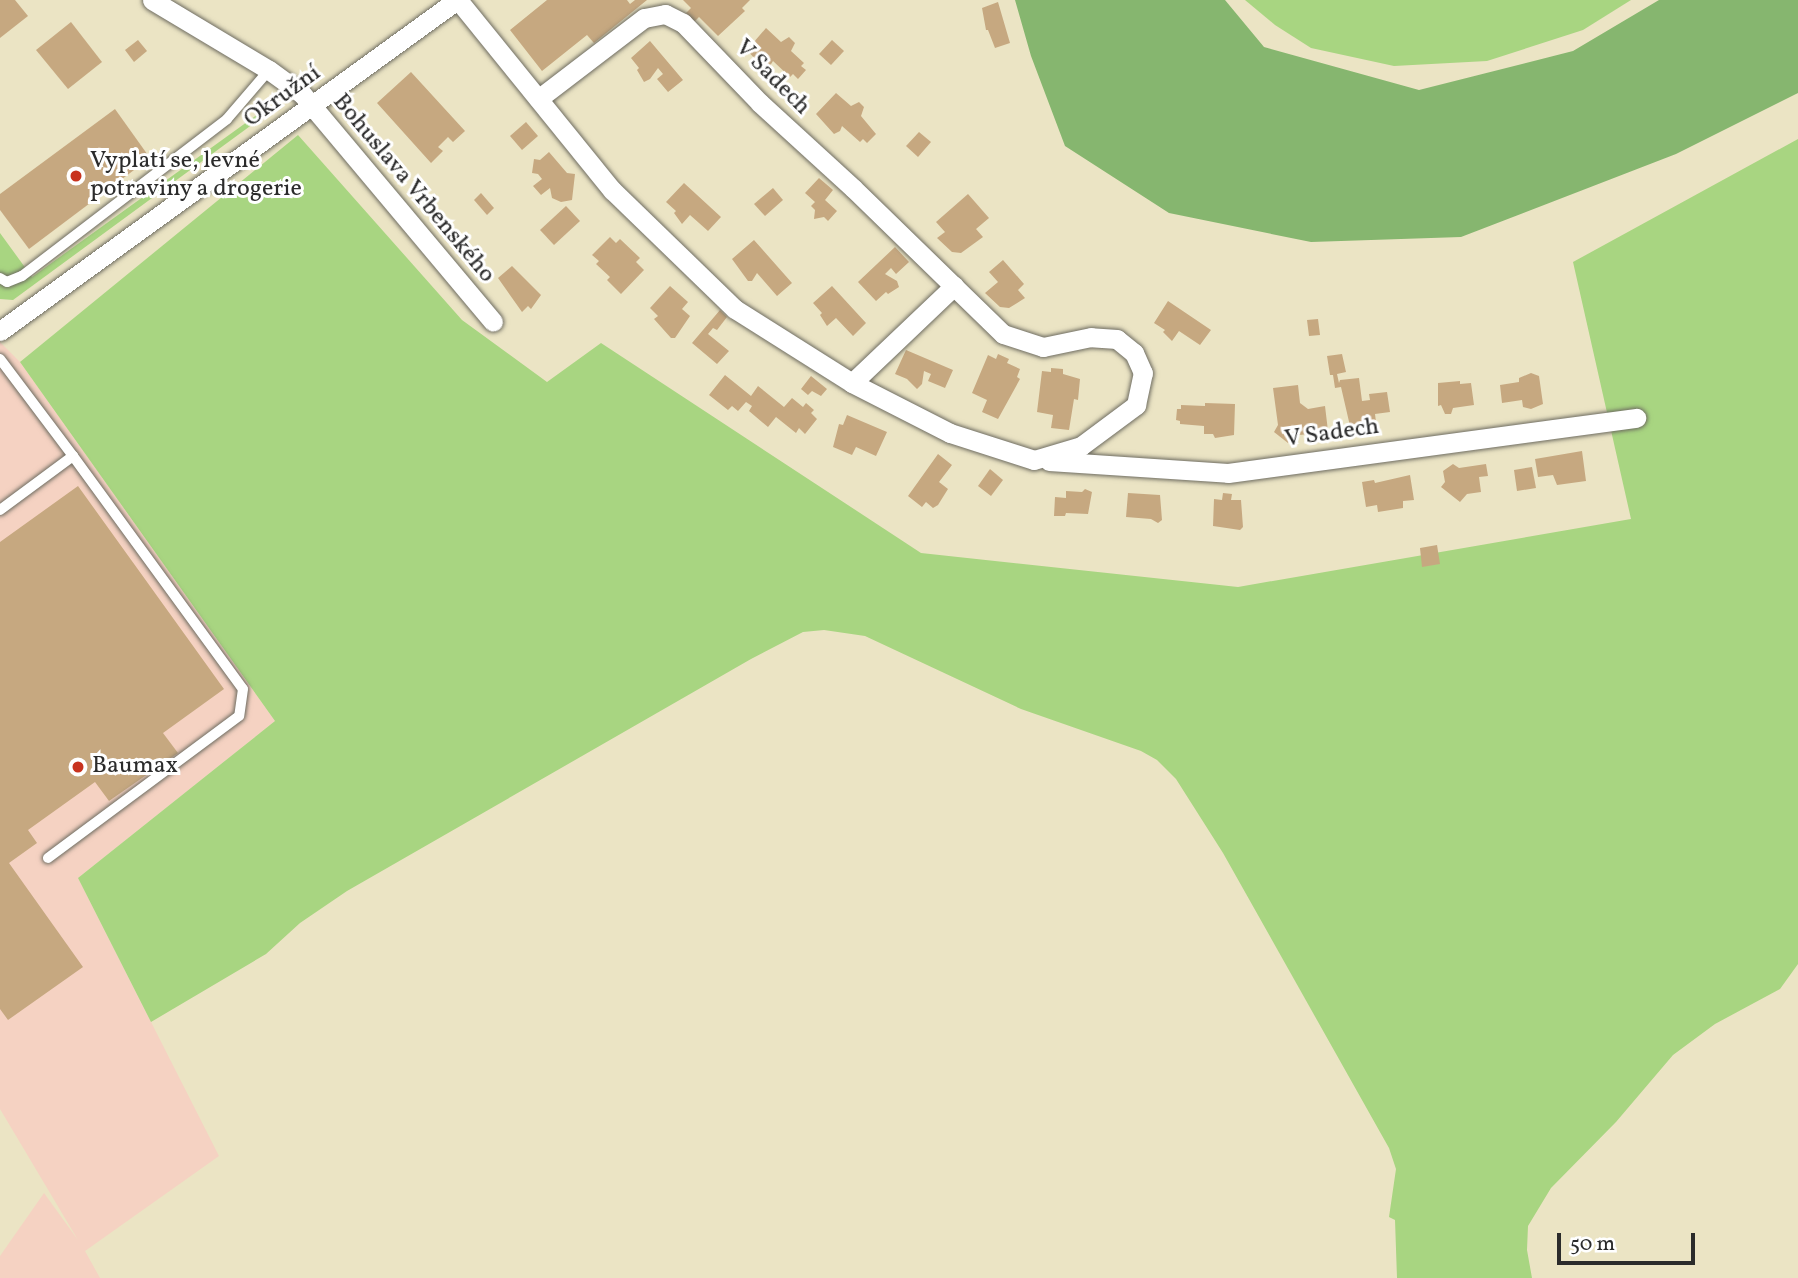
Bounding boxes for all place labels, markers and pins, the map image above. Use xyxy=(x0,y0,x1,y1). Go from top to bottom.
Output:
place label: Vyplatí se, levné potraviny a drogerie xyxy=(90,148,303,204)
marker: Vyplatí se, levné potraviny a drogerie xyxy=(68,168,84,184)
place label: Baumax xyxy=(92,753,178,781)
marker: Baumax xyxy=(70,759,86,775)

